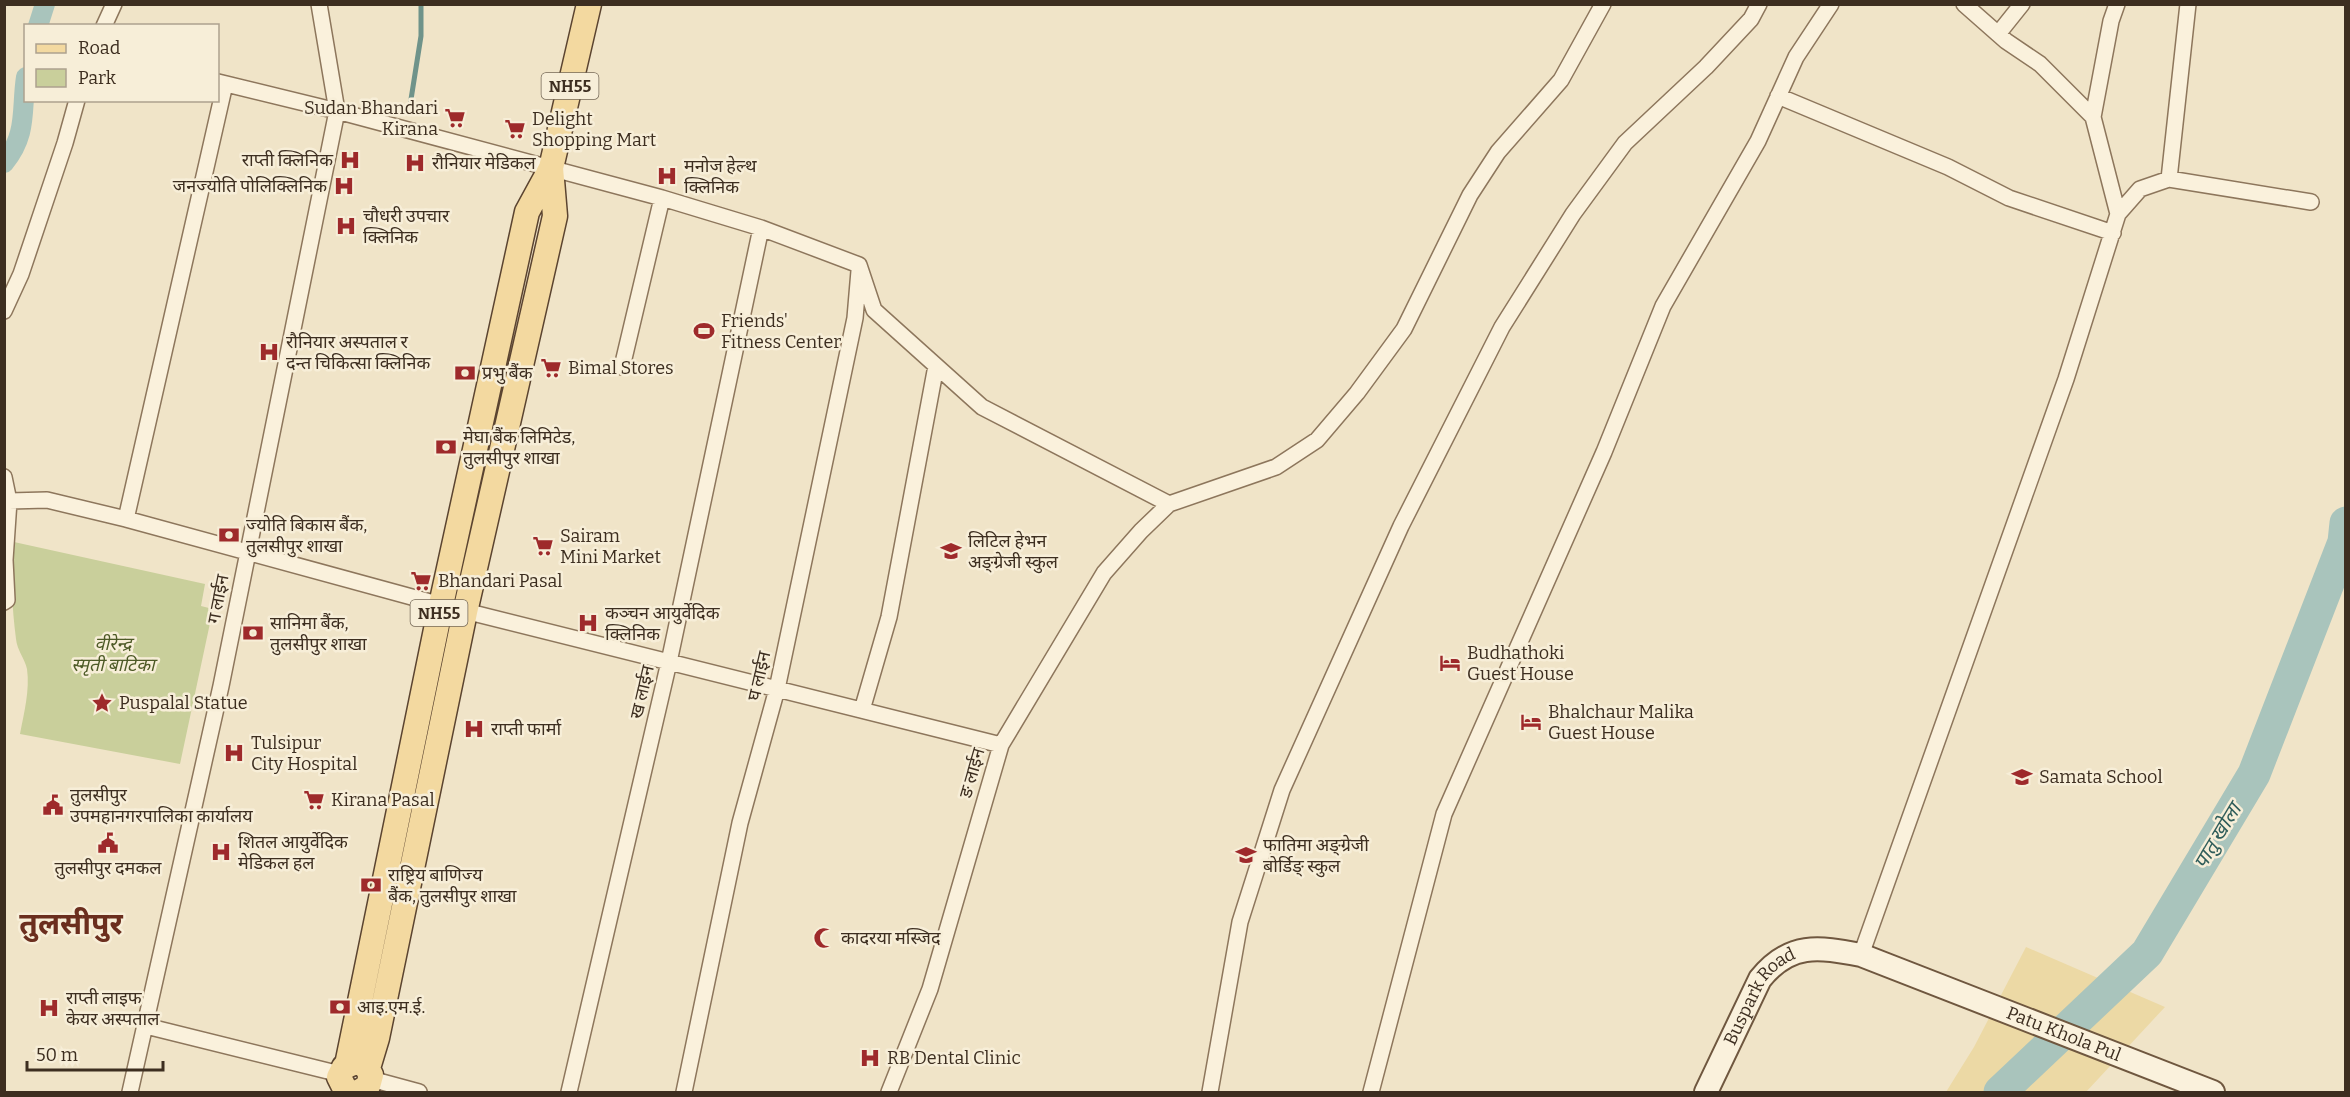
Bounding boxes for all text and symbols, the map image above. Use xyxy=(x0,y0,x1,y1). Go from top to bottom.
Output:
legend xyxy=(24,24,219,102)
text: Road xyxy=(78,37,121,59)
text: Park xyxy=(78,67,117,89)
road number: NH55 xyxy=(542,73,598,99)
place label: Sudan Bhandari Kirana xyxy=(304,97,438,140)
supermarket icon: Sudan Bhandari Kirana xyxy=(443,106,467,130)
place label: Delight Shopping Mart xyxy=(532,108,657,151)
supermarket icon: Delight Shopping Mart xyxy=(503,117,527,141)
hospital icon: राप्ती क्लिनिक xyxy=(338,148,362,172)
place label: राप्ती क्लिनिक xyxy=(242,149,334,171)
hospital icon: रौनियार मेडिकल xyxy=(403,151,427,175)
place label: रौनियार मेडिकल xyxy=(432,152,537,174)
place label: मनोज हेल्थ क्लिनिक xyxy=(684,155,757,198)
hospital icon: मनोज हेल्थ क्लिनिक xyxy=(655,164,679,188)
hospital icon: जनज्योति पोलिक्लिनिक xyxy=(332,174,356,198)
place label: जनज्योति पोलिक्लिनिक xyxy=(173,175,328,197)
place label: चौधरी उपचार क्लिनिक xyxy=(363,205,450,248)
hospital icon: चौधरी उपचार क्लिनिक xyxy=(334,214,358,238)
place label: Friends' Fitness Center xyxy=(721,310,841,353)
sports icon: Friends' Fitness Center xyxy=(692,319,716,343)
place label: रौनियार अस्पताल र दन्त चिकित्सा क्लिनिक xyxy=(286,331,431,374)
hospital icon: रौनियार अस्पताल र दन्त चिकित्सा क्लिनिक xyxy=(257,340,281,364)
supermarket icon: Bimal Stores xyxy=(539,356,563,380)
place label: Bimal Stores xyxy=(568,357,674,379)
bank icon: प्रभु बैंक xyxy=(453,361,477,385)
place label: प्रभु बैंक xyxy=(482,362,534,385)
place label: मेघा बैंक लिमिटेड, तुलसीपुर शाखा xyxy=(463,426,575,470)
bank icon: मेघा बैंक लिमिटेड, तुलसीपुर शाखा xyxy=(434,435,458,459)
place label: ज्योति बिकास बैंक, तुलसीपुर शाखा xyxy=(246,514,367,558)
bank icon: ज्योति बिकास बैंक, तुलसीपुर शाखा xyxy=(217,523,241,547)
place label: Sairam Mini Market xyxy=(560,525,661,568)
place label: लिटिल हेभन अङ्‍ग्रेजी स्कुल xyxy=(968,530,1059,574)
supermarket icon: Sairam Mini Market xyxy=(531,534,555,558)
school or university icon: लिटिल हेभन अङ्‍ग्रेजी स्कुल xyxy=(939,539,963,563)
supermarket icon: Bhandari Pasal xyxy=(409,569,433,593)
place label: Bhandari Pasal xyxy=(438,570,563,592)
street label: ग लाईन xyxy=(202,572,234,625)
road number: NH55 xyxy=(410,600,468,626)
place label: कञ्चन आयुर्वेदिक क्लिनिक xyxy=(605,602,721,645)
hospital icon: कञ्चन आयुर्वेदिक क्लिनिक xyxy=(576,611,600,635)
place label: सानिमा बैंक, तुलसीपुर शाखा xyxy=(270,612,367,656)
bank icon: सानिमा बैंक, तुलसीपुर शाखा xyxy=(241,621,265,645)
park label: वीरेन्द्र स्मृती बाटिका xyxy=(71,633,158,676)
place label: Budhathoki Guest House xyxy=(1467,642,1574,685)
street label: घ लाईन xyxy=(743,648,776,703)
hotel icon: Budhathoki Guest House xyxy=(1438,651,1462,675)
street label: ख लाईन xyxy=(625,662,659,721)
place icon: Puspalal Statue xyxy=(90,691,114,715)
place label: Puspalal Statue xyxy=(119,692,248,714)
place label: Bhalchaur Malika Guest House xyxy=(1548,701,1694,744)
hotel icon: Bhalchaur Malika Guest House xyxy=(1519,710,1543,734)
hospital icon: राप्ती फार्मा xyxy=(462,717,486,741)
place label: राप्ती फार्मा xyxy=(491,718,562,740)
place label: Tulsipur City Hospital xyxy=(251,732,357,775)
hospital icon: Tulsipur City Hospital xyxy=(222,741,246,765)
street label: ङ लाईन xyxy=(954,745,990,801)
school or university icon: Samata School xyxy=(2010,765,2034,789)
place label: Samata School xyxy=(2039,766,2163,788)
place label: तुलसीपुर उपमहानगरपालिका कार्यालय xyxy=(70,784,253,827)
supermarket icon: Kirana Pasal xyxy=(302,788,326,812)
place label: Kirana Pasal xyxy=(331,789,435,811)
public building icon: तुलसीपुर उपमहानगरपालिका कार्यालय xyxy=(41,793,65,817)
water label: पातु खोला xyxy=(2188,796,2249,874)
public building icon: तुलसीपुर दमकल xyxy=(96,831,120,855)
place label: शितल आयुर्वेदिक मेडिकल हल xyxy=(238,831,349,874)
place label: फातिमा अङ्‍ग्रेजी बोर्डिङ् स्कुल xyxy=(1263,834,1369,878)
hospital icon: शितल आयुर्वेदिक मेडिकल हल xyxy=(209,840,233,864)
school or university icon: फातिमा अङ्‍ग्रेजी बोर्डिङ् स्कुल xyxy=(1234,843,1258,867)
place label: तुलसीपुर दमकल xyxy=(55,857,162,880)
place label: राष्ट्रिय बाणिज्य बैंक, तुलसीपुर शाखा xyxy=(388,864,517,908)
bank icon: राष्ट्रिय बाणिज्य बैंक, तुलसीपुर शाखा xyxy=(359,873,383,897)
district label: तुलसीपुर xyxy=(19,906,123,943)
mosque icon: कादरया मस्जिद xyxy=(812,926,836,950)
place label: कादरया मस्जिद xyxy=(841,927,941,949)
street label: Buspark Road xyxy=(1719,943,1799,1049)
place label: राप्ती लाइफ केयर अस्पताल xyxy=(66,987,160,1030)
bank icon: आइ.एम.ई. xyxy=(328,995,352,1019)
hospital icon: राप्ती लाइफ केयर अस्पताल xyxy=(37,996,61,1020)
place label: आइ.एम.ई. xyxy=(357,996,425,1018)
street label: Patu Khola Pul xyxy=(2003,1002,2124,1066)
scale bar xyxy=(27,1034,164,1072)
text: 50 m xyxy=(36,1044,78,1066)
hospital icon: RB Dental Clinic xyxy=(858,1046,882,1070)
place label: RB Dental Clinic xyxy=(887,1047,1021,1069)

